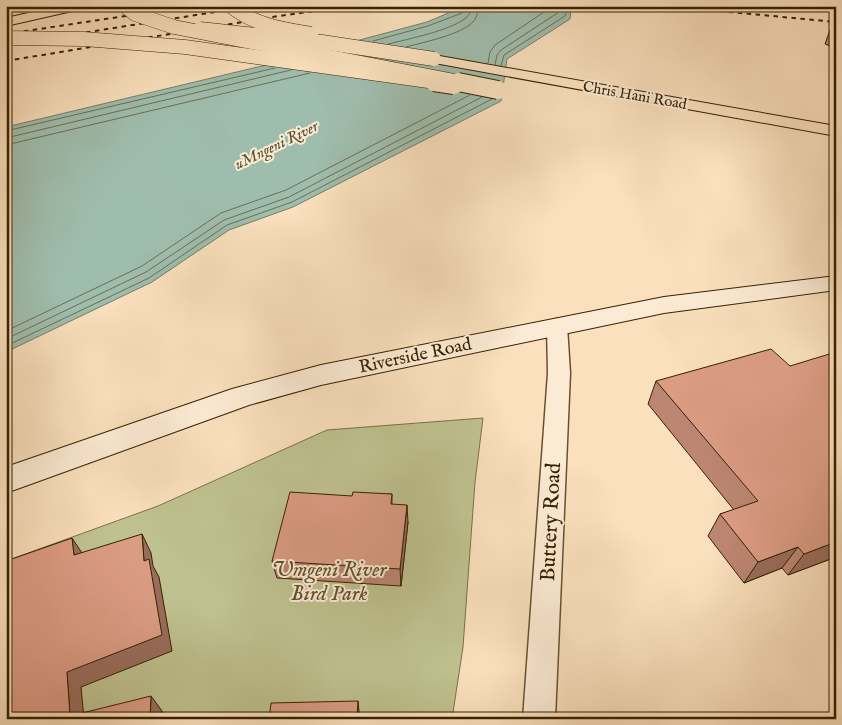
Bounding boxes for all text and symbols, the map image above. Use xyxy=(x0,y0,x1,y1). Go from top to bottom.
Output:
street label: Chris Hani Road xyxy=(581,77,689,114)
water label: uMngeni River xyxy=(232,116,323,175)
street label: Riverside Road xyxy=(357,333,474,380)
street label: Buttery Road xyxy=(535,461,568,582)
park label: Umgeni River Bird Park xyxy=(272,557,387,608)

